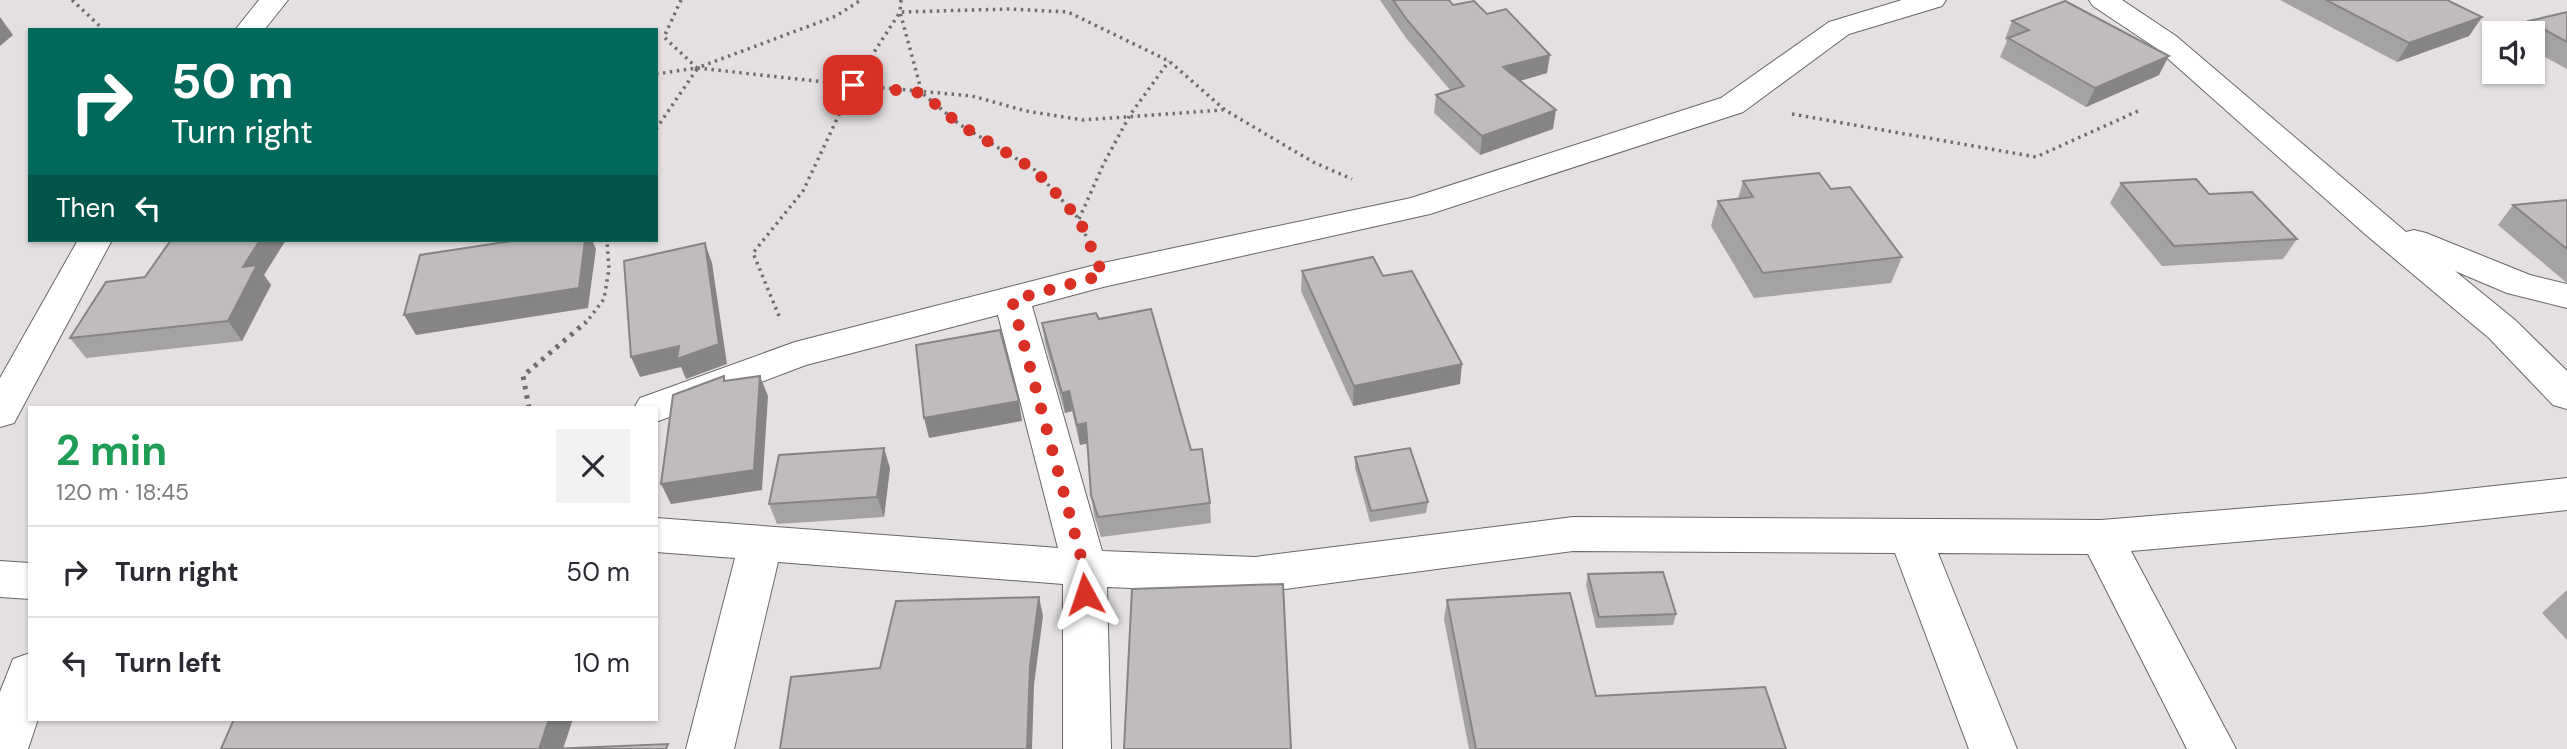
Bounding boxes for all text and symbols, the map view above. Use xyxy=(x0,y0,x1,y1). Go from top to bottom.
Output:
map controls xyxy=(2482,21,2545,84)
button: sound xyxy=(2482,21,2545,84)
text: 50 m xyxy=(171,49,294,113)
pin xyxy=(823,55,883,115)
icon: right xyxy=(56,56,147,147)
icon: arrive xyxy=(834,66,872,104)
text: Turn right xyxy=(171,111,313,153)
icon: left xyxy=(129,189,167,227)
text: Then xyxy=(56,191,115,225)
text: 2 min xyxy=(56,423,167,478)
button: close xyxy=(556,429,630,503)
text: 120 m · 18:45 xyxy=(56,477,189,507)
icon: right xyxy=(56,553,94,591)
text: Turn right xyxy=(115,555,239,589)
text: 50 m xyxy=(566,555,630,589)
position arrow xyxy=(1048,557,1122,631)
icon: left xyxy=(56,644,94,682)
text: Turn left xyxy=(115,646,222,680)
text: 10 m xyxy=(574,646,630,680)

